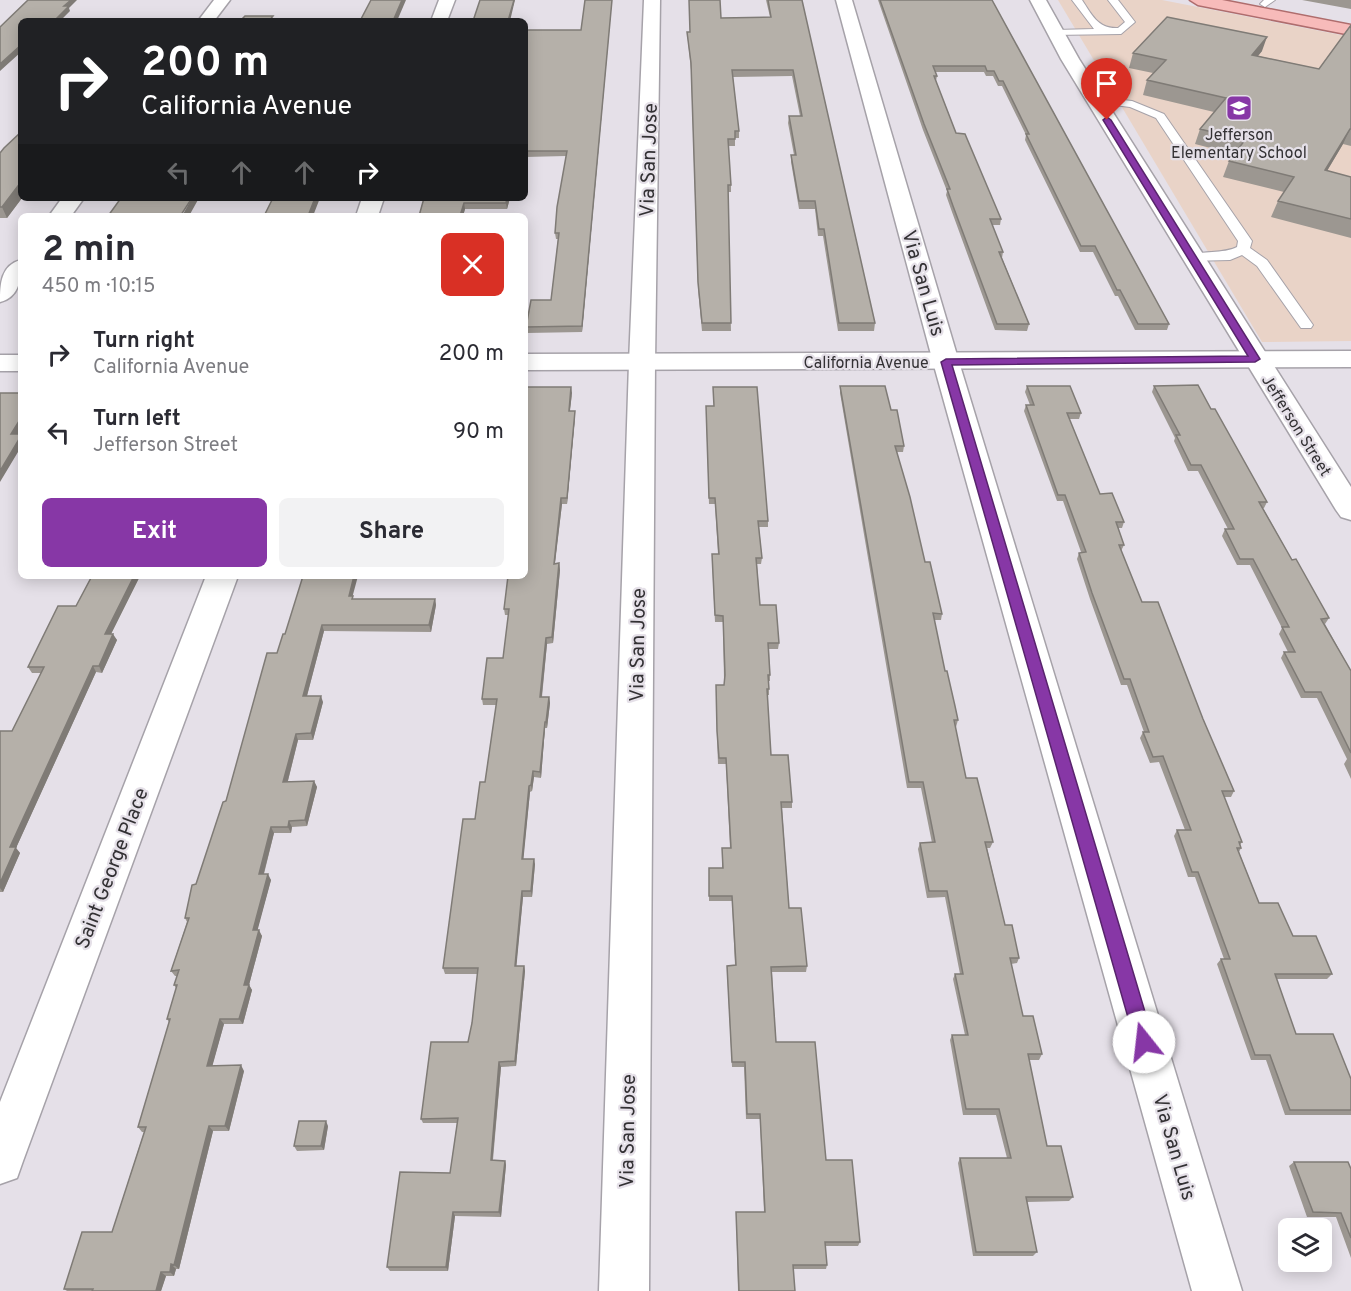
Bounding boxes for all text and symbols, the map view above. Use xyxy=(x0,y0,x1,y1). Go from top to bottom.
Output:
text: 200 m xyxy=(141,38,269,91)
icon: right xyxy=(42,42,120,120)
pin xyxy=(1081,58,1132,120)
icon: arrive xyxy=(1090,67,1123,100)
text: California Avenue xyxy=(141,90,352,124)
school or university icon: Jefferson Elementary School xyxy=(1224,93,1254,123)
street label: Via San Jose xyxy=(635,103,665,217)
place label: Jefferson Elementary School xyxy=(1171,126,1307,164)
icon: left xyxy=(162,156,195,189)
icon: ahead xyxy=(225,156,258,189)
icon: ahead xyxy=(288,156,321,189)
icon: right xyxy=(351,156,384,189)
text: 2 min xyxy=(42,228,136,274)
street label: Via San Luis xyxy=(895,228,950,340)
button: close xyxy=(441,233,504,296)
text: 450 m · 10:15 xyxy=(42,274,155,300)
text: Turn right xyxy=(93,328,195,355)
icon: right xyxy=(42,338,75,371)
text: 200 m xyxy=(439,341,504,368)
street label: California Avenue xyxy=(803,354,929,374)
text: California Avenue xyxy=(93,355,249,381)
street label: Jefferson Street xyxy=(1256,372,1335,481)
text: Turn left xyxy=(93,406,181,433)
icon: left xyxy=(42,416,75,449)
text: 90 m xyxy=(453,419,504,446)
text: Jefferson Street xyxy=(93,433,238,459)
button: Exit xyxy=(42,498,267,567)
button: Share xyxy=(279,498,504,567)
street label: Via San Jose xyxy=(625,588,653,702)
street label: Saint George Place xyxy=(70,785,156,953)
position arrow xyxy=(1112,1010,1176,1074)
street label: Via San Jose xyxy=(615,1074,643,1188)
street label: Via San Luis xyxy=(1146,1092,1201,1204)
map controls xyxy=(1278,1218,1332,1272)
button: layers xyxy=(1278,1218,1332,1272)

